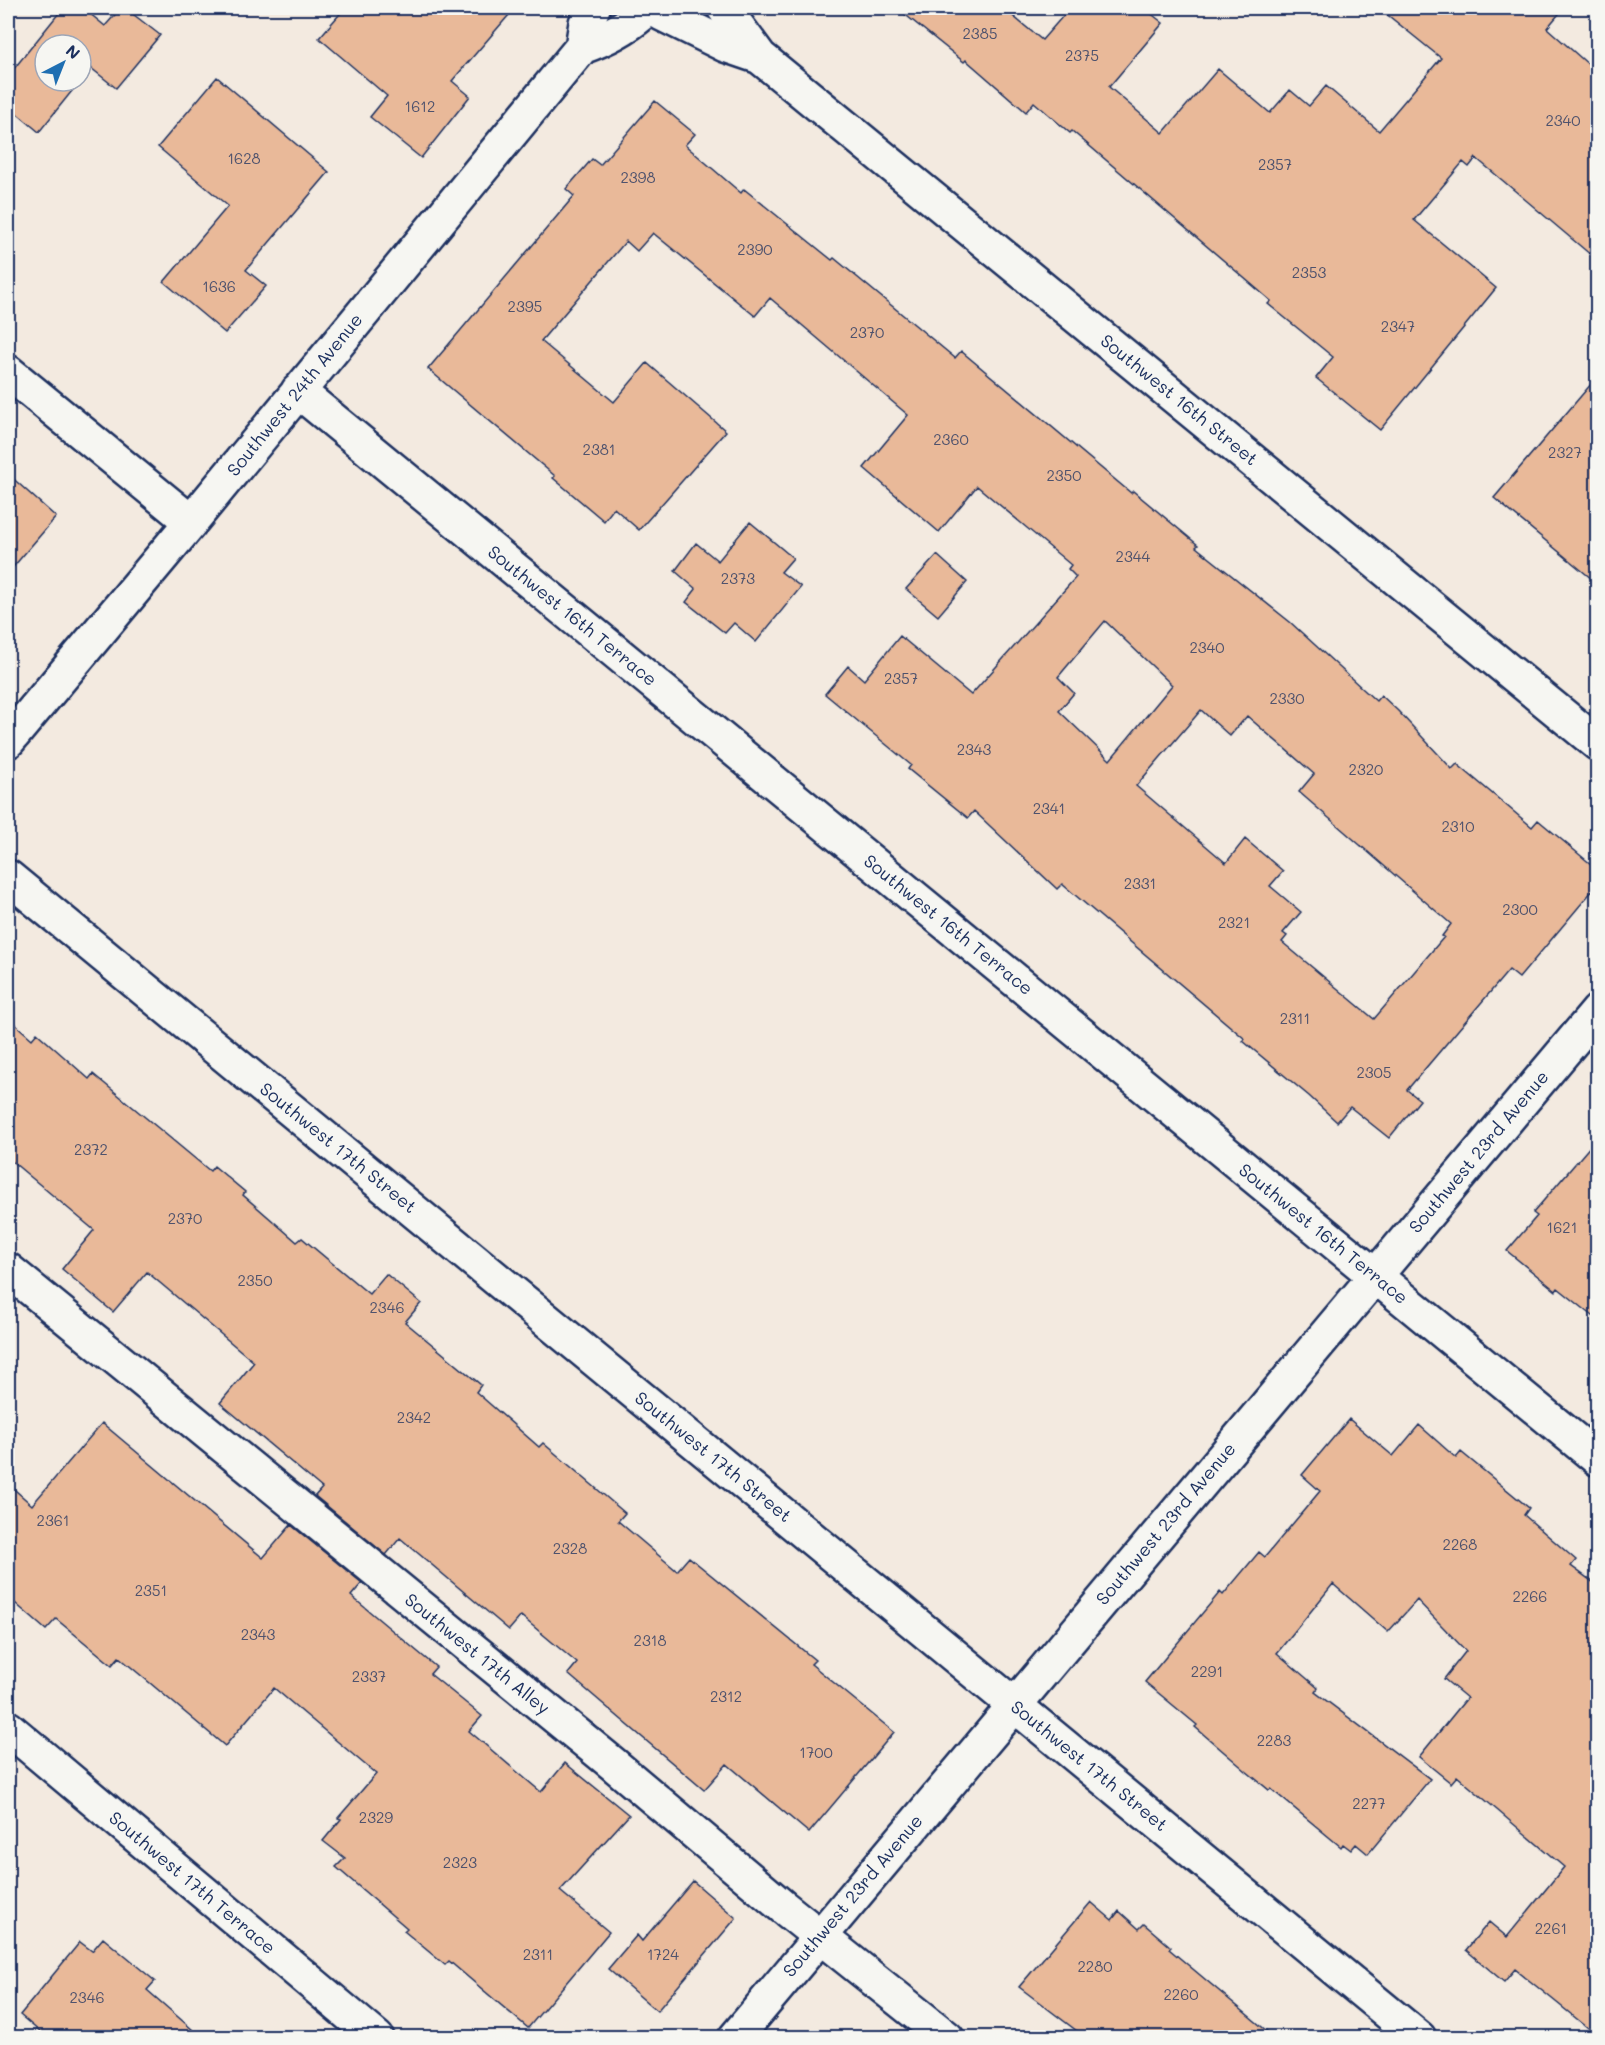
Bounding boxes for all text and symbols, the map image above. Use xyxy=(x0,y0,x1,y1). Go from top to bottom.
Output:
house number: 2385 xyxy=(963,23,997,43)
north arrow xyxy=(33,33,93,93)
text: N xyxy=(62,40,85,63)
house number: 2375 xyxy=(1065,45,1099,65)
house number: 1612 xyxy=(405,96,435,116)
house number: 2340 xyxy=(1545,110,1581,130)
house number: 1628 xyxy=(227,148,261,168)
house number: 2357 xyxy=(1258,154,1292,174)
house number: 2398 xyxy=(620,167,656,187)
house number: 2390 xyxy=(737,239,773,259)
house number: 2353 xyxy=(1292,262,1327,282)
house number: 1636 xyxy=(202,276,236,296)
house number: 2395 xyxy=(508,296,542,316)
street label: Southwest 24th Avenue xyxy=(221,308,367,481)
house number: 2347 xyxy=(1381,316,1415,336)
house number: 2370 xyxy=(850,322,884,342)
street label: Southwest 16th Street xyxy=(1096,328,1263,470)
house number: 2360 xyxy=(933,429,969,449)
house number: 2381 xyxy=(583,439,615,459)
house number: 2327 xyxy=(1548,442,1582,462)
house number: 2350 xyxy=(1046,465,1082,485)
street label: Southwest 16th Terrace xyxy=(483,539,662,691)
house number: 2344 xyxy=(1116,546,1151,566)
house number: 2373 xyxy=(721,568,755,588)
house number: 2340 xyxy=(1189,637,1225,657)
house number: 2357 xyxy=(884,668,918,688)
house number: 2330 xyxy=(1269,688,1305,708)
house number: 2343 xyxy=(957,739,992,759)
house number: 2320 xyxy=(1349,759,1383,779)
house number: 2341 xyxy=(1033,798,1065,818)
house number: 2310 xyxy=(1441,816,1475,836)
street label: Southwest 16th Terrace xyxy=(859,848,1038,1000)
house number: 2331 xyxy=(1124,873,1156,893)
house number: 2300 xyxy=(1502,899,1538,919)
house number: 2321 xyxy=(1218,912,1250,932)
house number: 2311 xyxy=(1280,1008,1310,1028)
house number: 2305 xyxy=(1356,1062,1392,1082)
street label: Southwest 23rd Avenue xyxy=(1403,1065,1553,1238)
street label: Southwest 17th Street xyxy=(255,1076,422,1218)
house number: 2372 xyxy=(74,1139,108,1159)
street label: Southwest 16th Terrace xyxy=(1234,1157,1413,1309)
house number: 2370 xyxy=(168,1208,202,1228)
house number: 1621 xyxy=(1547,1217,1577,1237)
house number: 2350 xyxy=(237,1270,273,1290)
house number: 2346 xyxy=(369,1297,405,1317)
street label: Southwest 17th Street xyxy=(630,1385,797,1527)
house number: 2342 xyxy=(397,1407,431,1427)
street label: Southwest 23rd Avenue xyxy=(1090,1437,1240,1610)
house number: 2361 xyxy=(37,1510,69,1530)
house number: 2268 xyxy=(1443,1534,1477,1554)
house number: 2328 xyxy=(553,1538,587,1558)
house number: 2351 xyxy=(135,1580,167,1600)
house number: 2266 xyxy=(1513,1586,1547,1606)
street label: Southwest 17th Alley xyxy=(400,1587,555,1719)
house number: 2343 xyxy=(241,1624,276,1644)
house number: 2318 xyxy=(634,1630,666,1650)
house number: 2291 xyxy=(1191,1661,1223,1681)
house number: 2337 xyxy=(352,1666,386,1686)
house number: 2312 xyxy=(710,1686,742,1706)
street label: Southwest 17th Street xyxy=(1006,1694,1173,1836)
house number: 2283 xyxy=(1257,1730,1291,1750)
house number: 1700 xyxy=(799,1742,833,1762)
house number: 2277 xyxy=(1352,1793,1386,1813)
street label: Southwest 17th Terrace xyxy=(104,1805,281,1959)
house number: 2329 xyxy=(359,1807,393,1827)
street label: Southwest 23rd Avenue xyxy=(777,1809,927,1982)
house number: 2323 xyxy=(443,1852,477,1872)
house number: 2261 xyxy=(1535,1918,1567,1938)
house number: 2311 xyxy=(523,1944,553,1964)
house number: 1724 xyxy=(647,1944,679,1964)
house number: 2280 xyxy=(1077,1956,1113,1976)
house number: 2260 xyxy=(1163,1984,1199,2004)
house number: 2346 xyxy=(69,1987,105,2007)

